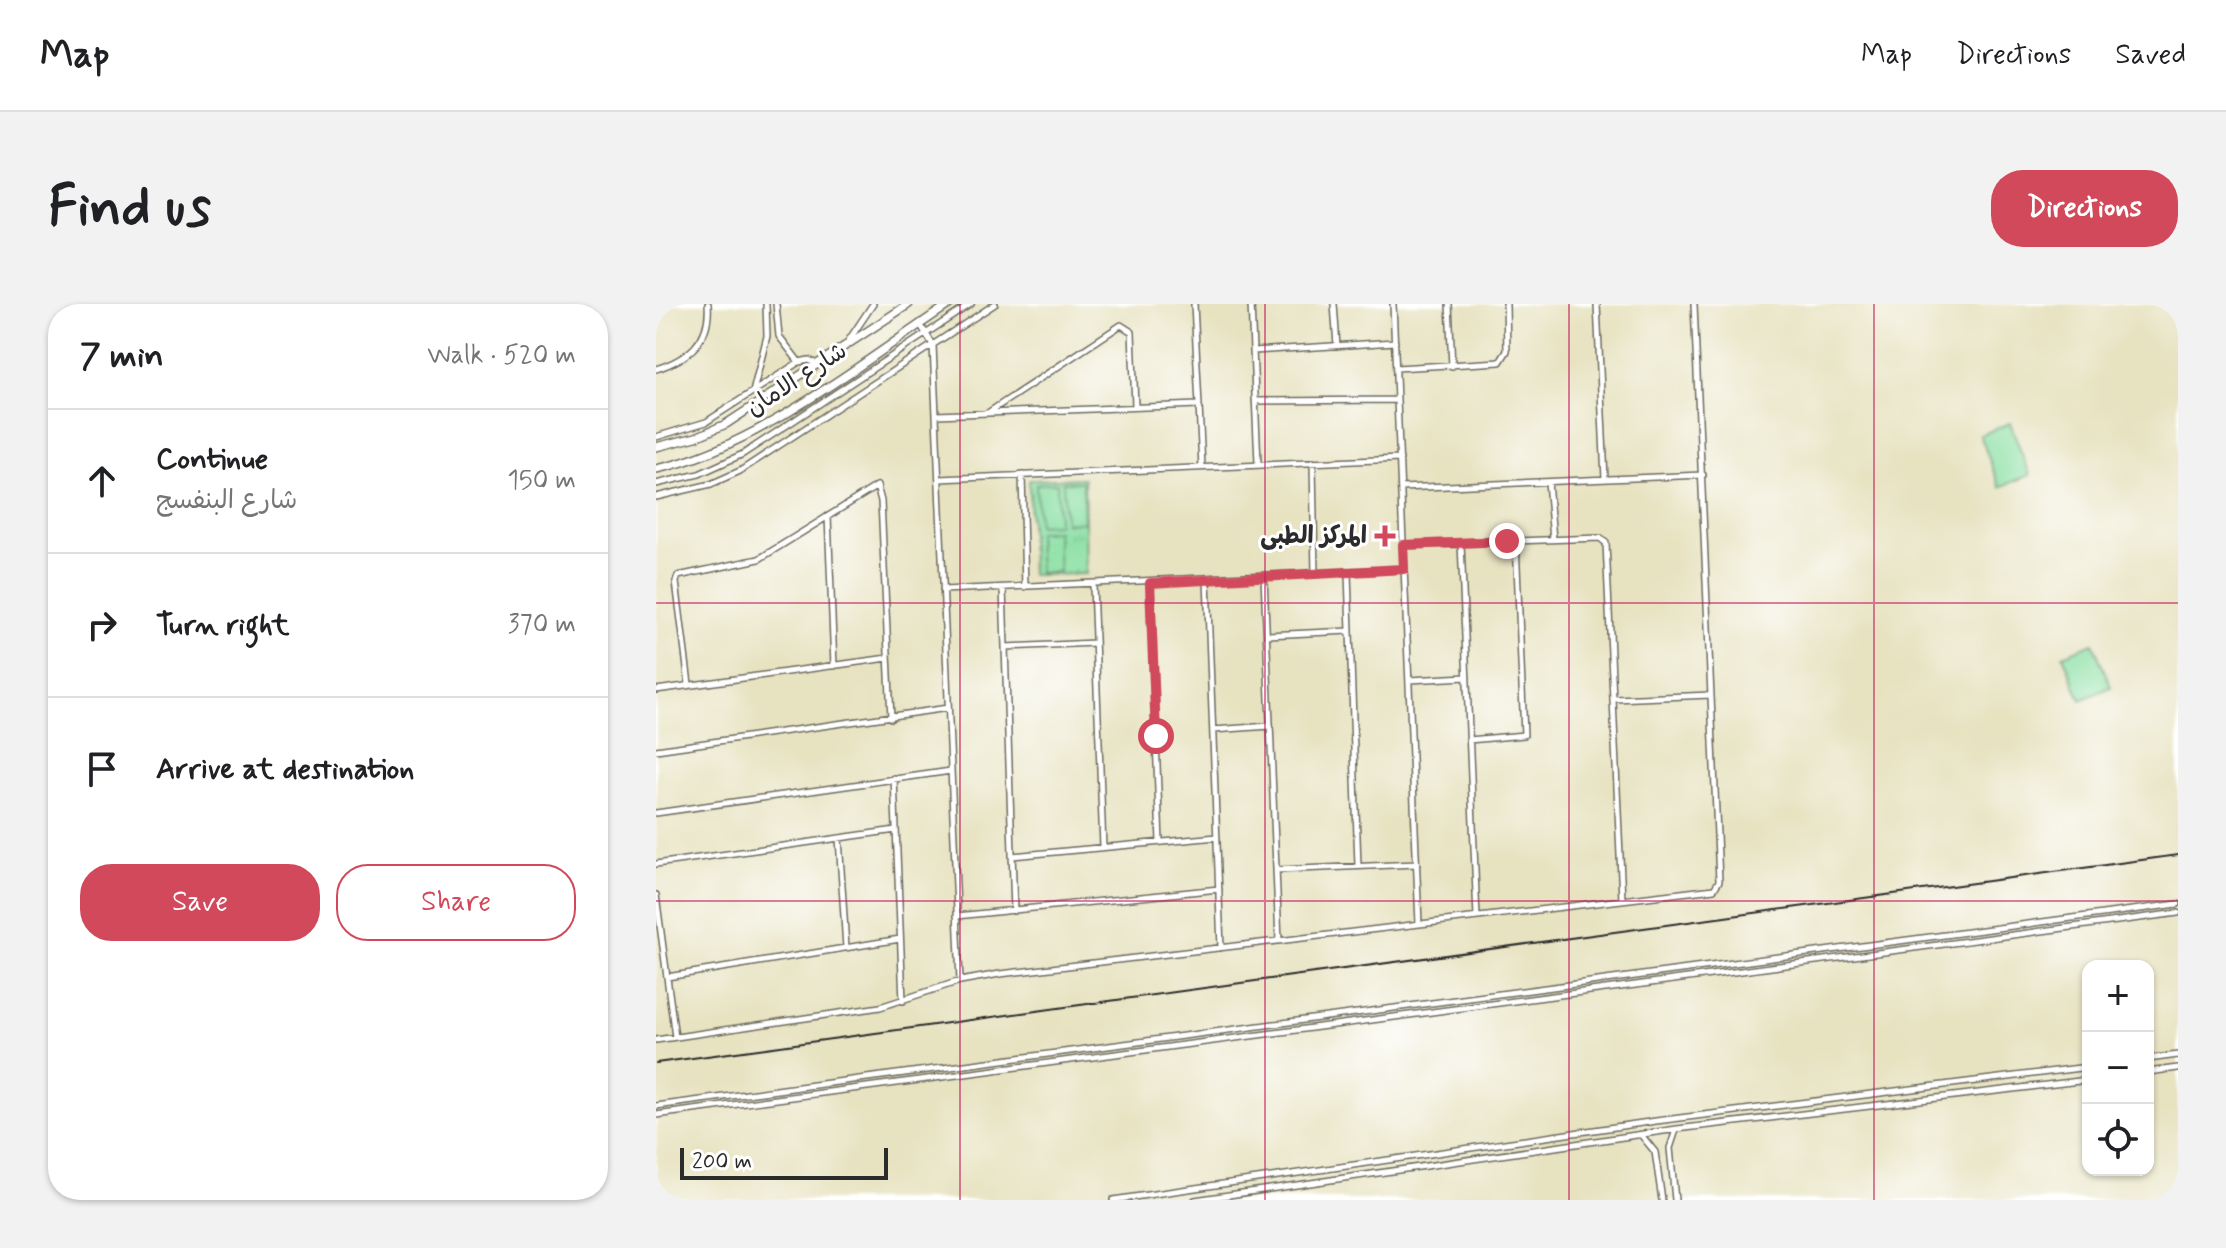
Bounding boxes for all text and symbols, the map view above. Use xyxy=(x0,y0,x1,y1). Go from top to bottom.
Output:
text: Map xyxy=(40,31,110,80)
text: Map xyxy=(1861,37,1912,74)
text: Directions xyxy=(1956,37,2071,74)
text: Saved xyxy=(2115,37,2186,74)
button: Directions xyxy=(1991,170,2178,247)
text: Find us xyxy=(48,172,211,245)
text: 7 min xyxy=(80,334,164,379)
street label: شارع الامان xyxy=(741,336,853,424)
text: Walk · 520 m xyxy=(427,339,576,373)
text: Continue xyxy=(156,440,268,479)
icon: ahead xyxy=(80,459,124,503)
text: 150 m xyxy=(507,464,576,498)
text: شارع البنفسج xyxy=(156,484,297,518)
place label: المركز الطبى xyxy=(1260,521,1367,552)
route end xyxy=(1489,523,1525,559)
marker: المركز الطبى xyxy=(1374,525,1396,547)
icon: right xyxy=(80,603,124,647)
text: Turn right xyxy=(156,606,289,645)
text: 370 m xyxy=(508,608,576,642)
route start xyxy=(1138,718,1174,754)
icon: arrive xyxy=(80,747,124,791)
text: Arrive at destination xyxy=(156,750,414,789)
button: Save xyxy=(80,864,320,941)
button: Share xyxy=(336,864,576,941)
map controls xyxy=(2082,960,2154,1176)
button: + xyxy=(2082,960,2154,1032)
button: − xyxy=(2082,1032,2154,1104)
button: locate xyxy=(2082,1104,2154,1176)
scale bar xyxy=(680,1144,888,1180)
text: 200 m xyxy=(692,1148,752,1176)

